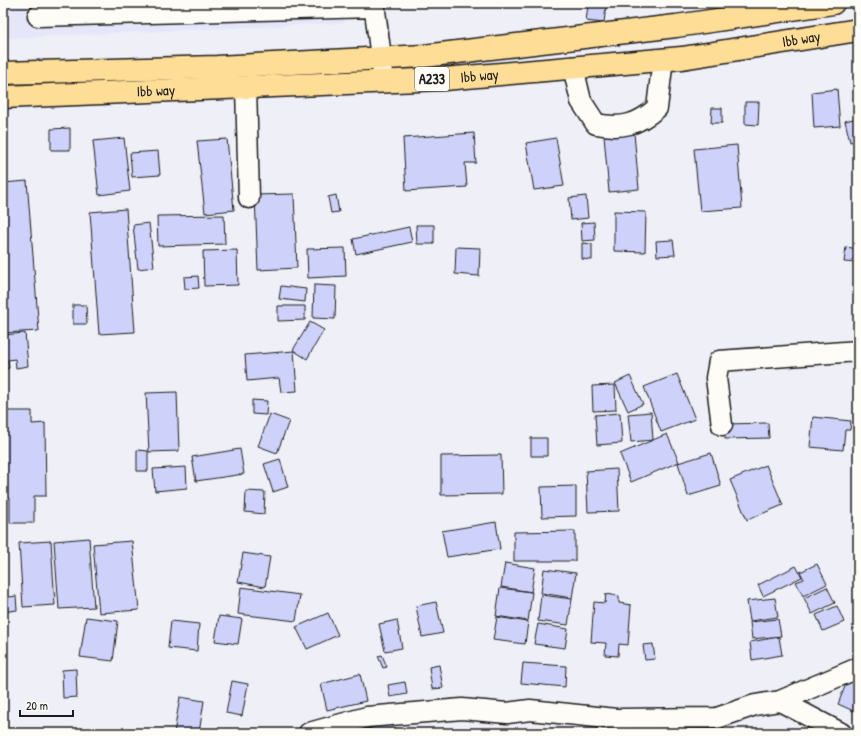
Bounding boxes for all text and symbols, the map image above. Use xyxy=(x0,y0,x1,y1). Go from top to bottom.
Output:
street label: Ibb way xyxy=(780,25,822,52)
street label: Ibb way xyxy=(459,63,500,88)
road number: A233 xyxy=(415,67,449,91)
street label: Ibb way xyxy=(136,79,176,102)
scale bar xyxy=(20,692,73,718)
text: 20 m xyxy=(26,697,48,714)

